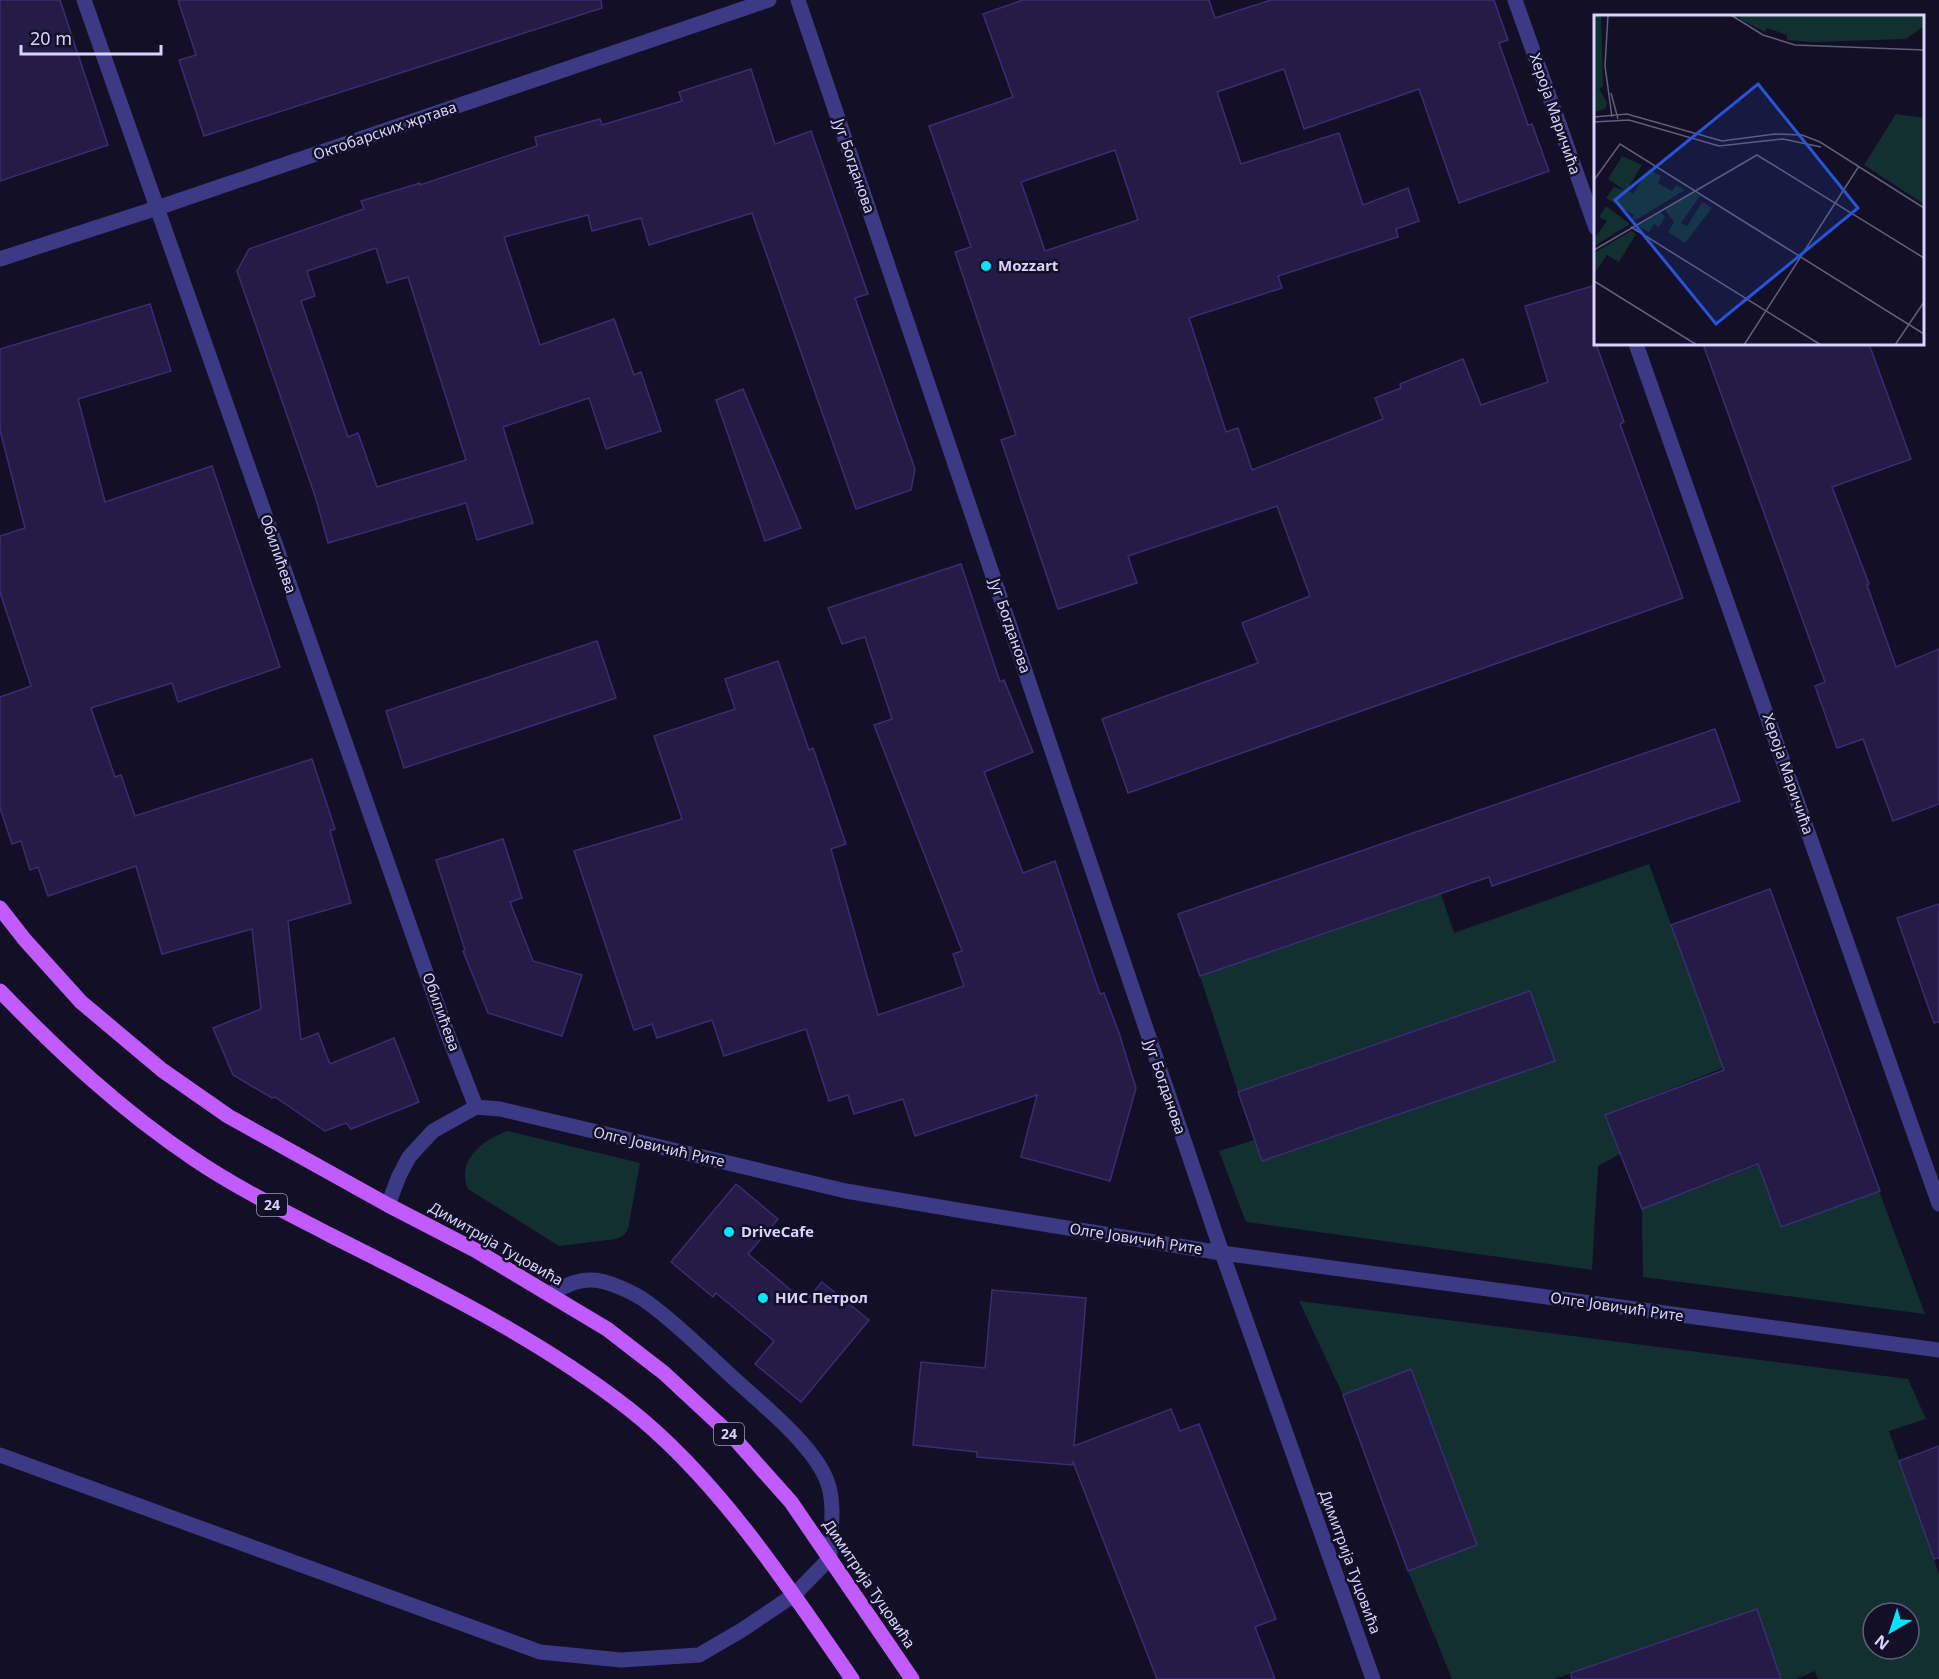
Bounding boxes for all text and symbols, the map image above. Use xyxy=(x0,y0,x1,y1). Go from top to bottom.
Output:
inset map xyxy=(1594,15,1924,345)
scale bar xyxy=(21,18,160,56)
text: 20 m xyxy=(30,26,72,50)
street label: Хероја Маричића xyxy=(1526,50,1586,177)
street label: Октобарских жртава xyxy=(310,96,459,164)
street label: Југ Богданова xyxy=(829,114,880,216)
place label: Mozzart xyxy=(998,255,1059,275)
marker: Mozzart xyxy=(979,259,993,273)
street label: Обилићева xyxy=(256,512,302,596)
street label: Југ Богданова xyxy=(985,574,1036,676)
street label: Хероја Маричића xyxy=(1759,710,1819,837)
street label: Обилићева xyxy=(418,970,465,1054)
street label: Југ Богданова xyxy=(1140,1035,1191,1137)
street label: Олге Јовичић Рите xyxy=(592,1121,727,1171)
road number: 24 xyxy=(257,1194,287,1216)
street label: Димитрија Туцовића xyxy=(426,1197,567,1290)
street label: Олге Јовичић Рите xyxy=(1068,1218,1204,1258)
place label: DriveCafe xyxy=(741,1221,814,1241)
marker: DriveCafe xyxy=(722,1225,736,1239)
place label: НИС Петрол xyxy=(775,1287,868,1307)
street label: Олге Јовичић Рите xyxy=(1549,1287,1685,1325)
marker: НИС Петрол xyxy=(756,1291,770,1305)
road number: 24 xyxy=(714,1423,744,1445)
street label: Димитрија Туцовића xyxy=(1316,1487,1386,1636)
street label: Димитрија Туцовића xyxy=(819,1515,921,1652)
north arrow xyxy=(1861,1601,1921,1661)
text: N xyxy=(1870,1630,1894,1655)

